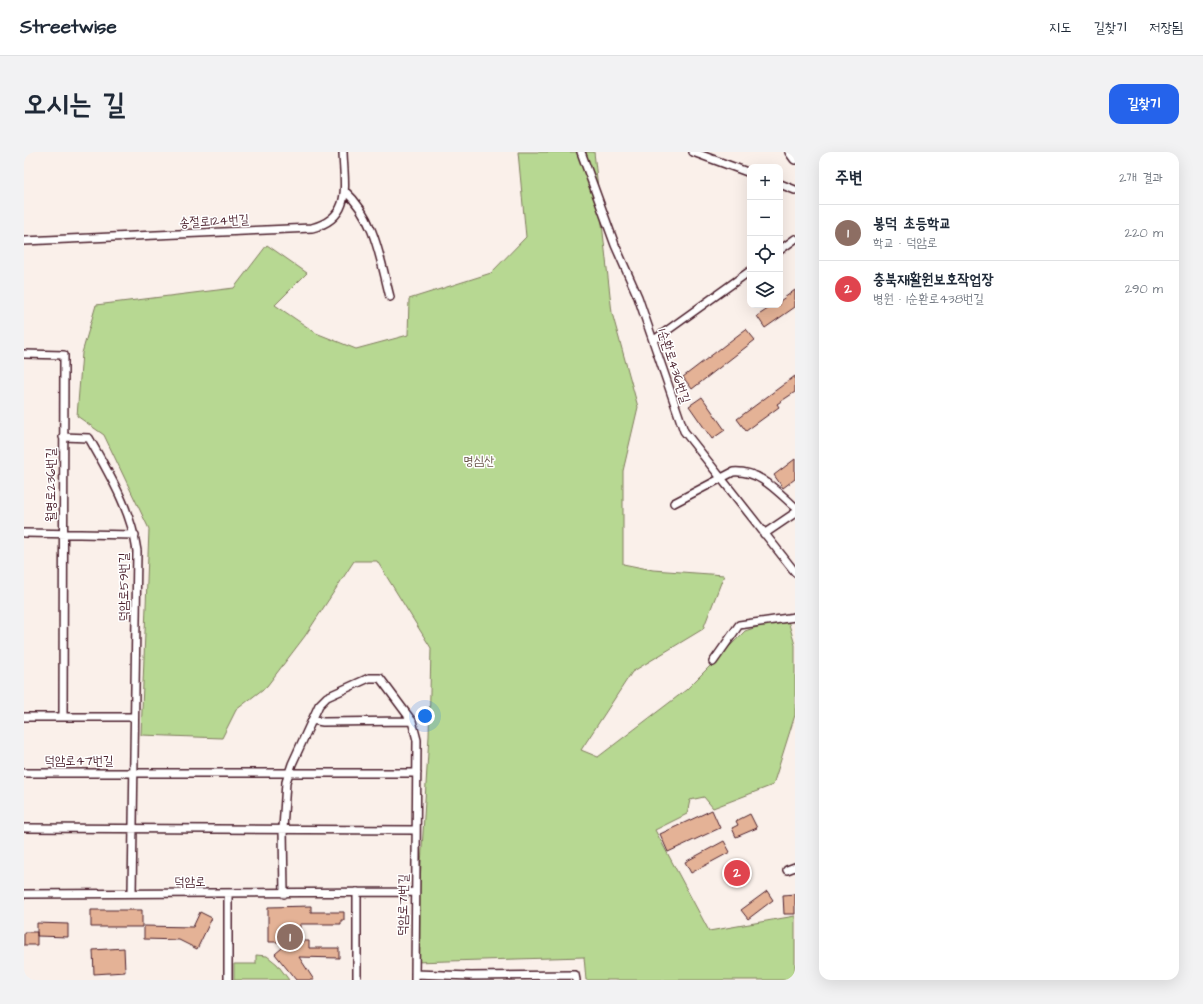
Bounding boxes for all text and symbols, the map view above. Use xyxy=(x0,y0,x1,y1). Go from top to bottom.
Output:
text: Streetwise xyxy=(20,14,117,41)
text: 지도 xyxy=(1049,18,1071,38)
text: 길찾기 xyxy=(1093,18,1127,38)
text: 저장됨 xyxy=(1149,18,1183,38)
button: 길찾기 xyxy=(1109,84,1179,124)
text: 오시는 길 xyxy=(24,85,125,124)
map controls xyxy=(747,164,783,308)
button: + xyxy=(747,164,783,200)
text: 주변 xyxy=(835,166,862,190)
text: 2개 결과 xyxy=(1119,169,1163,187)
button: − xyxy=(747,200,783,236)
street label: 송절로124번길 xyxy=(178,210,250,232)
text: 봉덕 초등학교 xyxy=(873,213,951,234)
text: 1 xyxy=(847,224,849,242)
text: 220 m xyxy=(1125,224,1163,242)
text: 학교 · 덕암로 xyxy=(873,234,938,252)
button: locate xyxy=(747,236,783,272)
text: 충북재활원보호작업장 xyxy=(873,269,994,290)
button: layers xyxy=(747,272,783,308)
text: 2 xyxy=(844,280,852,298)
text: 290 m xyxy=(1125,280,1163,298)
text: 병원 · 1순환로438번길 xyxy=(873,290,984,308)
street label: 1순환로436번길 xyxy=(653,326,695,406)
street label: 월명로236번길 xyxy=(42,448,60,522)
park label: 명심산 xyxy=(463,452,495,470)
street label: 덕암로59번길 xyxy=(115,553,133,621)
your location xyxy=(415,706,435,726)
street label: 덕암로47번길 xyxy=(44,752,114,770)
pin: 2 xyxy=(724,858,750,888)
street label: 덕암로 xyxy=(174,873,206,891)
street label: 덕암로71번길 xyxy=(393,874,413,936)
pin: 1 xyxy=(277,922,303,952)

